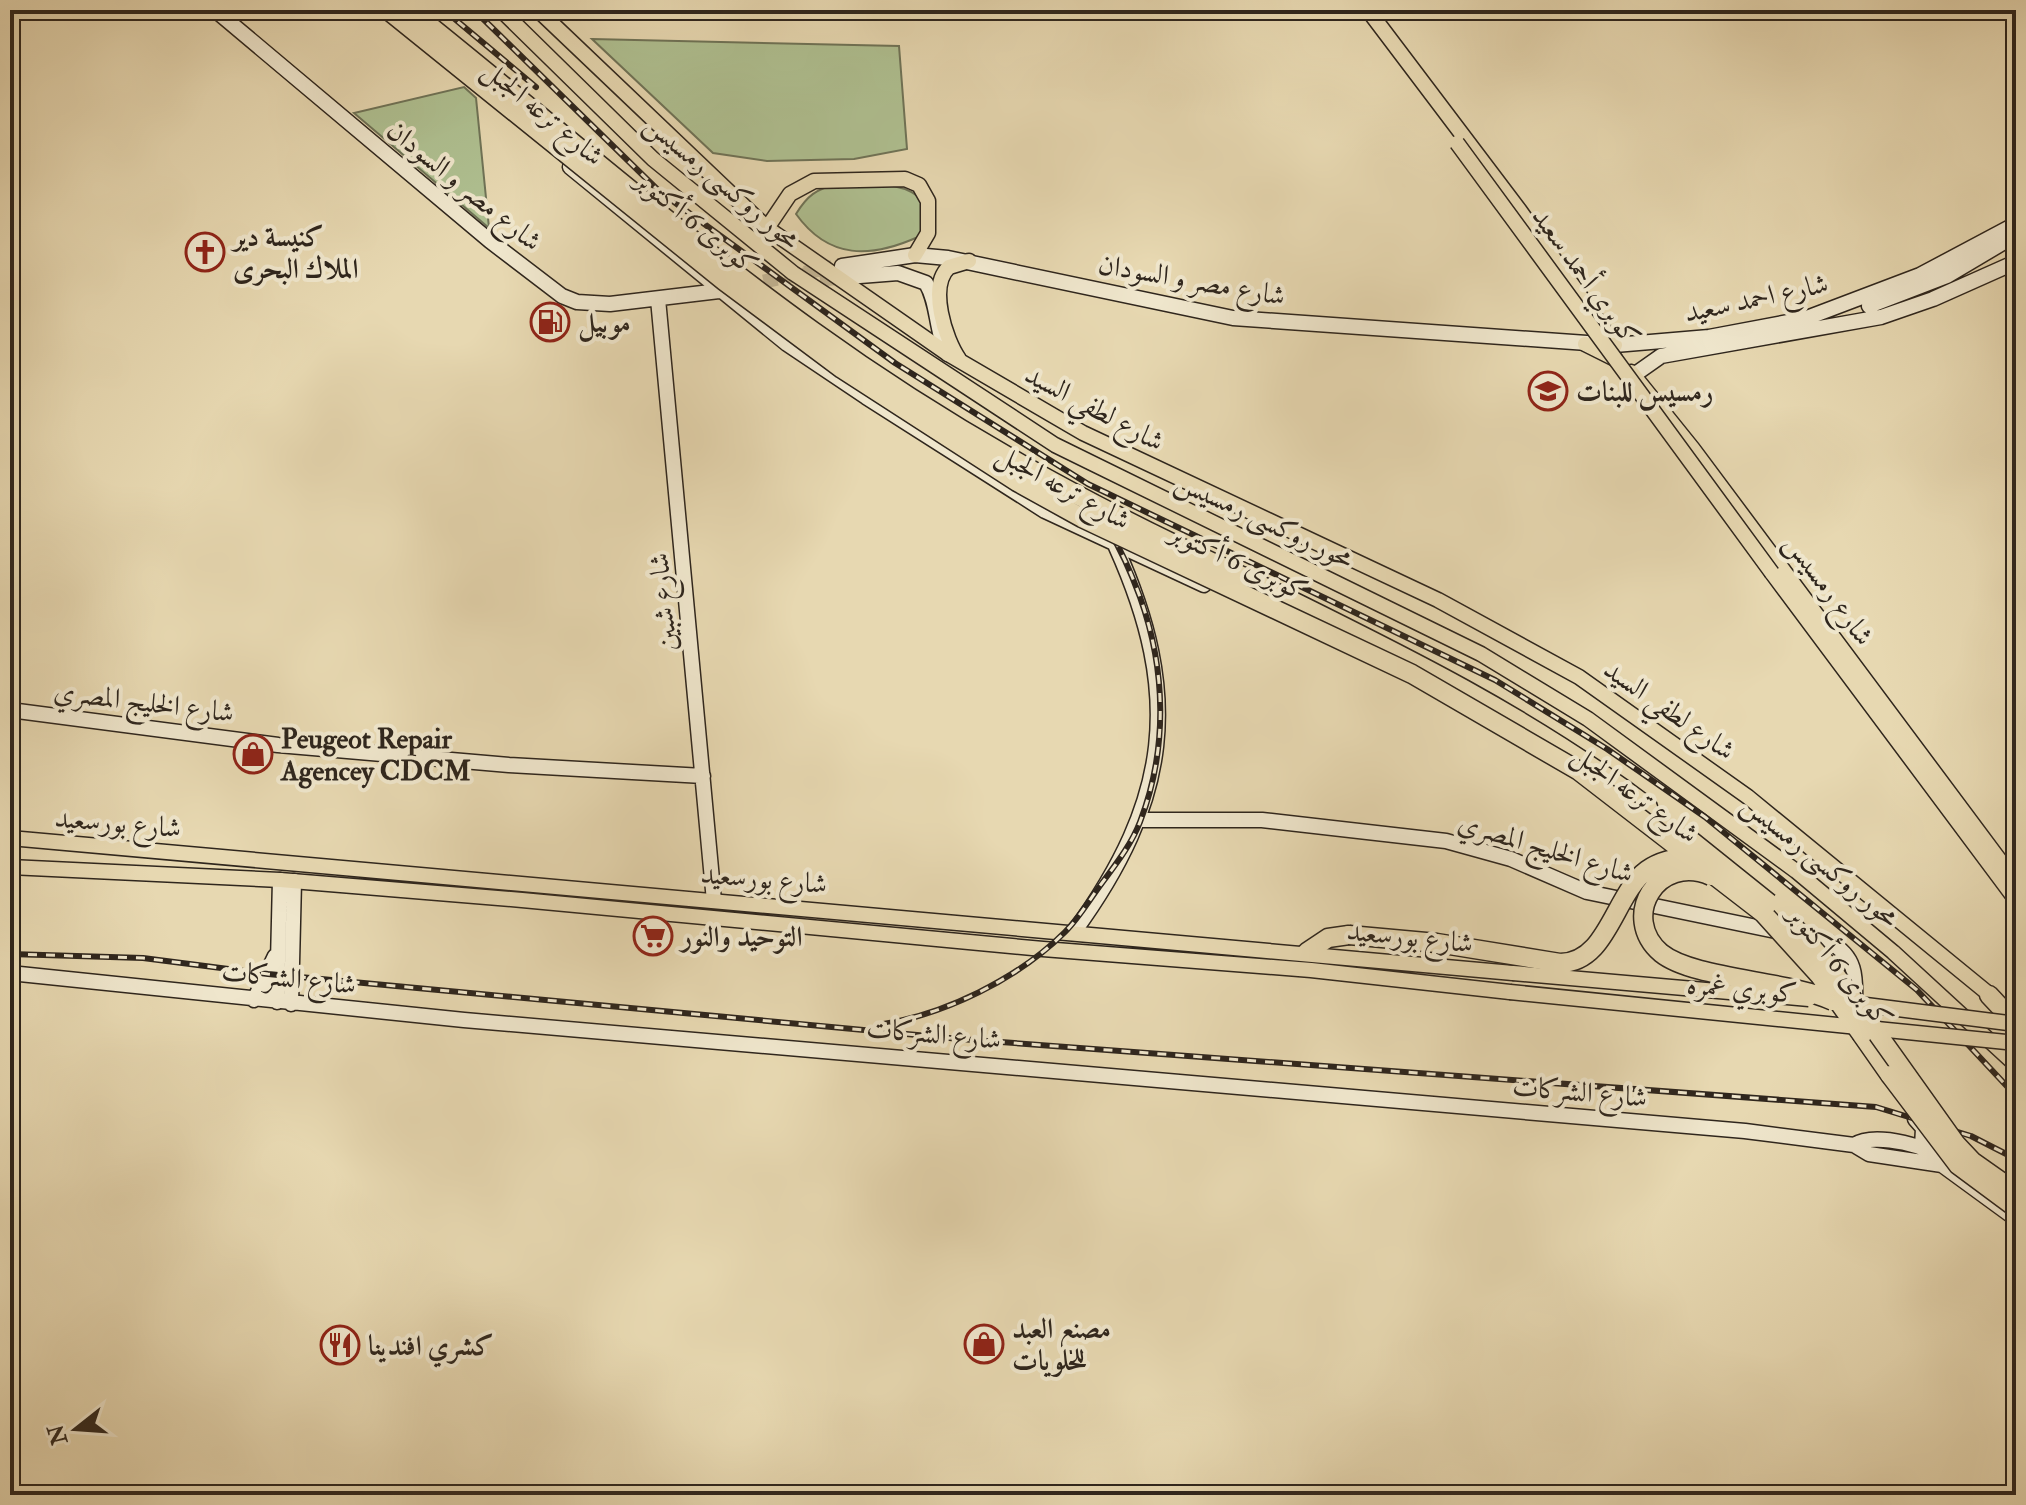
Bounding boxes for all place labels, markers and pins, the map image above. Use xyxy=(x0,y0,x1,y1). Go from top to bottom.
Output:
place label: كنيسة دير الملاك البحرى xyxy=(230,220,359,287)
church icon: كنيسة دير الملاك البحرى xyxy=(184,231,226,273)
fuel station icon: موبيل xyxy=(529,301,571,343)
place label: موبيل xyxy=(578,306,631,342)
school or university icon: رمسيس للبنات xyxy=(1527,370,1569,412)
place label: رمسيس للبنات xyxy=(1576,375,1713,411)
place label: Peugeot Repair Agencey CDCM xyxy=(280,722,471,789)
shop icon: Peugeot Repair Agencey CDCM xyxy=(232,733,274,775)
supermarket icon: التوحيد والنور xyxy=(632,915,674,957)
place label: التوحيد والنور xyxy=(678,920,803,955)
place label: مصنع العبد للحلويات xyxy=(1012,1312,1111,1379)
shop icon: مصنع العبد للحلويات xyxy=(963,1323,1005,1365)
restaurant icon: كشري افندينا xyxy=(319,1324,361,1366)
place label: كشري افندينا xyxy=(368,1329,494,1368)

